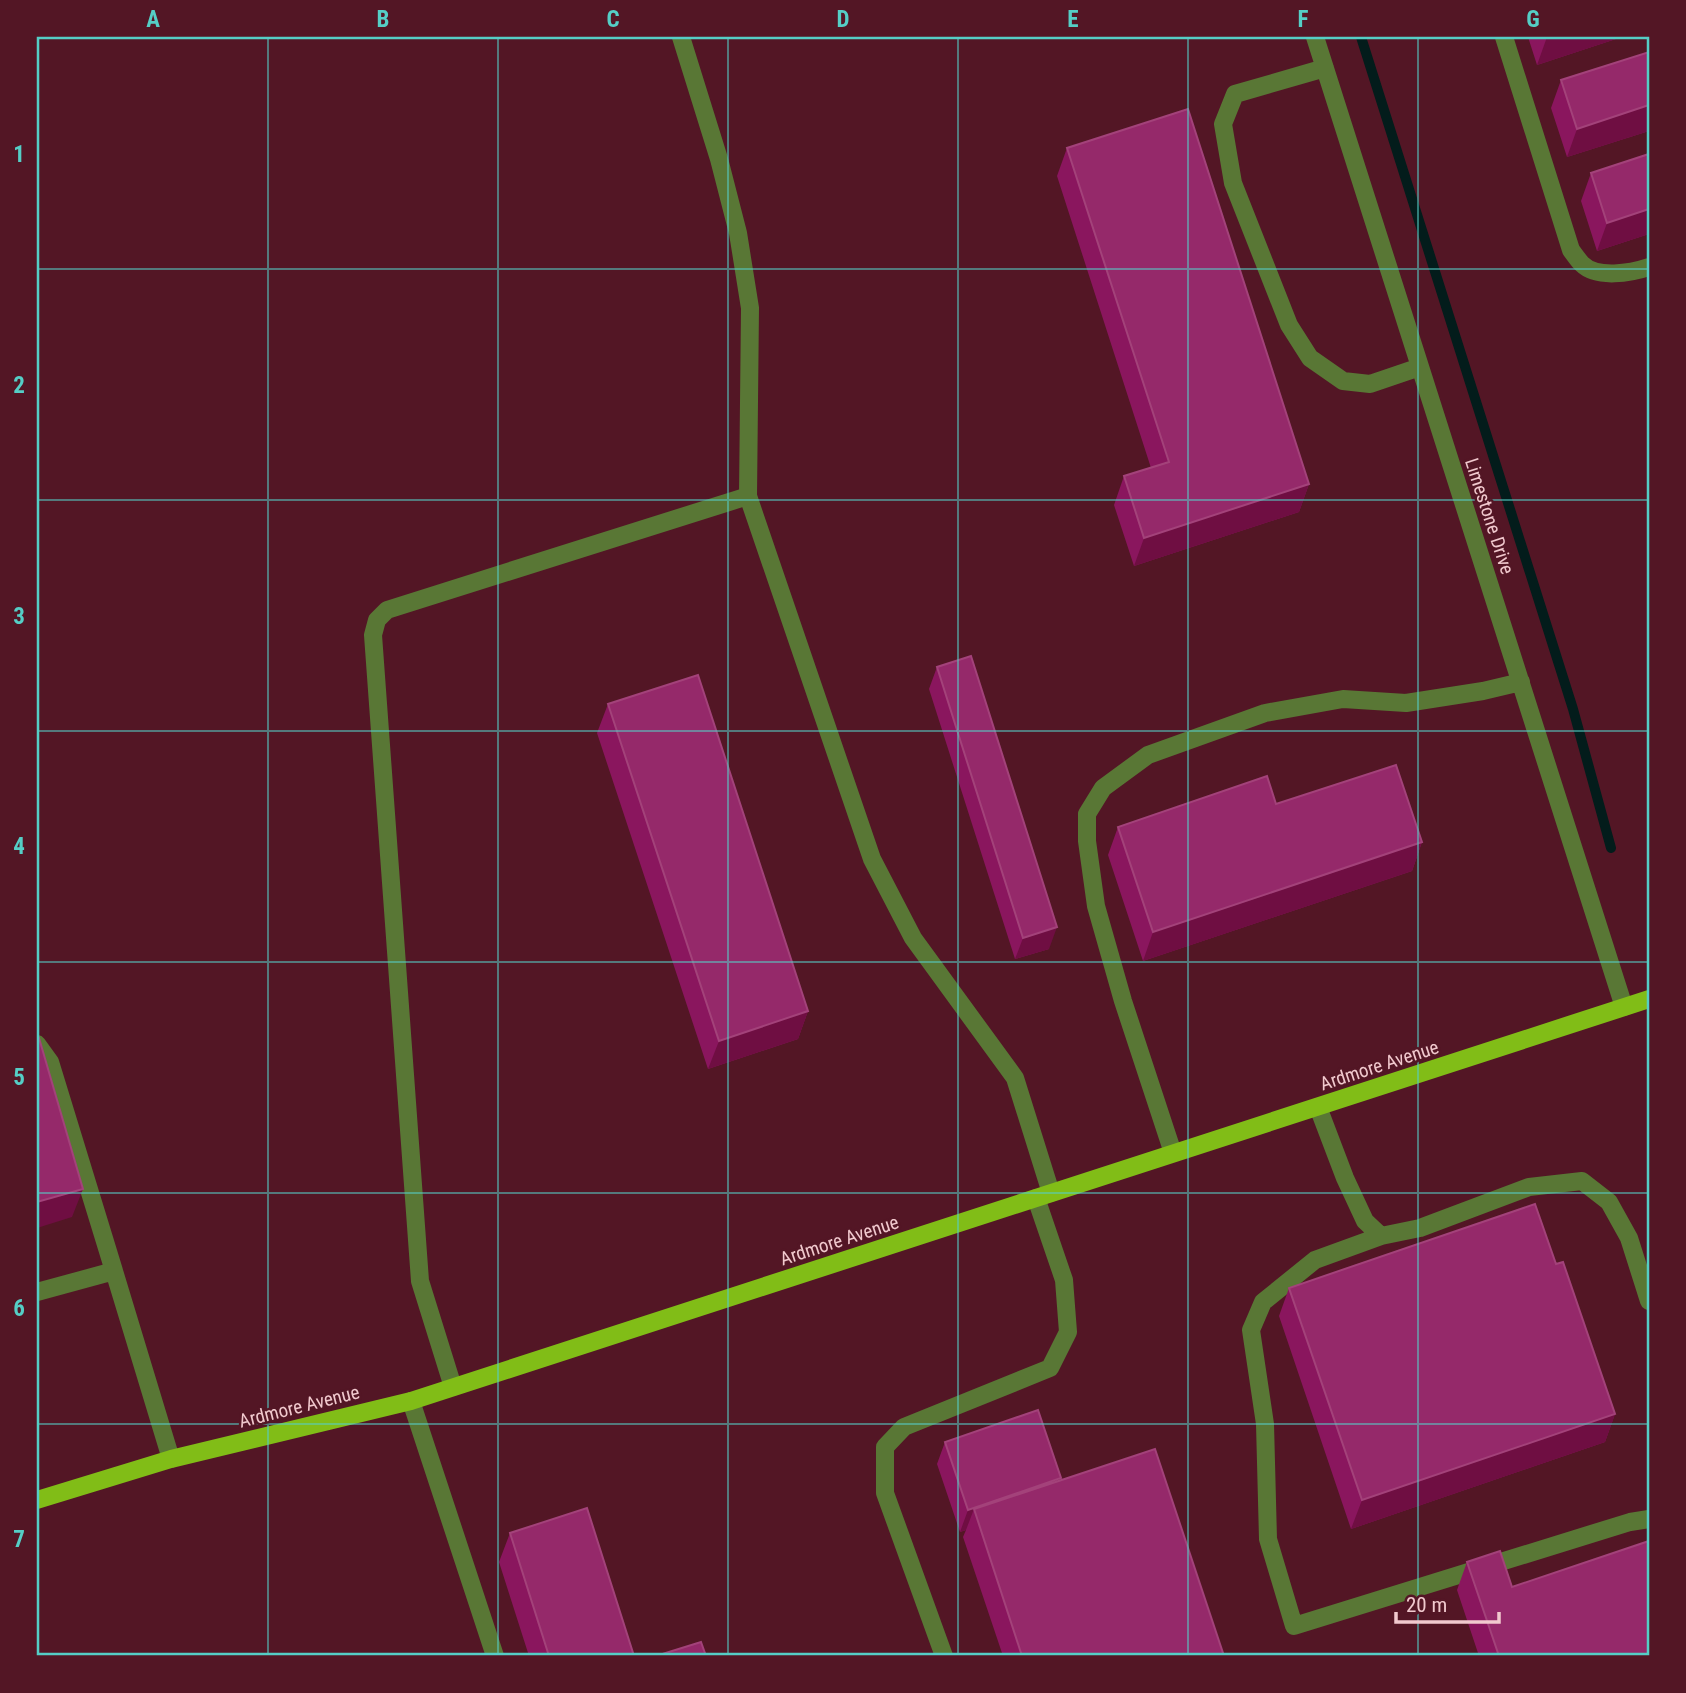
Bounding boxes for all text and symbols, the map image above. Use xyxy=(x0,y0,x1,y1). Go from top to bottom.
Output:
text: A xyxy=(146,6,160,33)
text: B xyxy=(377,6,389,33)
text: C xyxy=(606,6,620,33)
text: D xyxy=(837,6,850,33)
text: E xyxy=(1067,6,1079,33)
text: F xyxy=(1298,6,1309,33)
text: G xyxy=(1526,6,1540,33)
text: 1 xyxy=(13,141,25,168)
text: 2 xyxy=(13,372,25,399)
street label: Limestone Drive xyxy=(1460,455,1519,577)
text: 3 xyxy=(13,603,25,630)
text: 4 xyxy=(13,833,25,860)
street label: Ardmore Avenue xyxy=(1317,1035,1441,1095)
text: 5 xyxy=(13,1064,25,1091)
street label: Ardmore Avenue xyxy=(777,1210,901,1270)
text: 6 xyxy=(13,1295,25,1322)
street label: Ardmore Avenue xyxy=(236,1380,362,1433)
text: 7 xyxy=(13,1526,25,1553)
scale bar xyxy=(1396,1581,1499,1625)
text: 20 m xyxy=(1406,1593,1447,1617)

